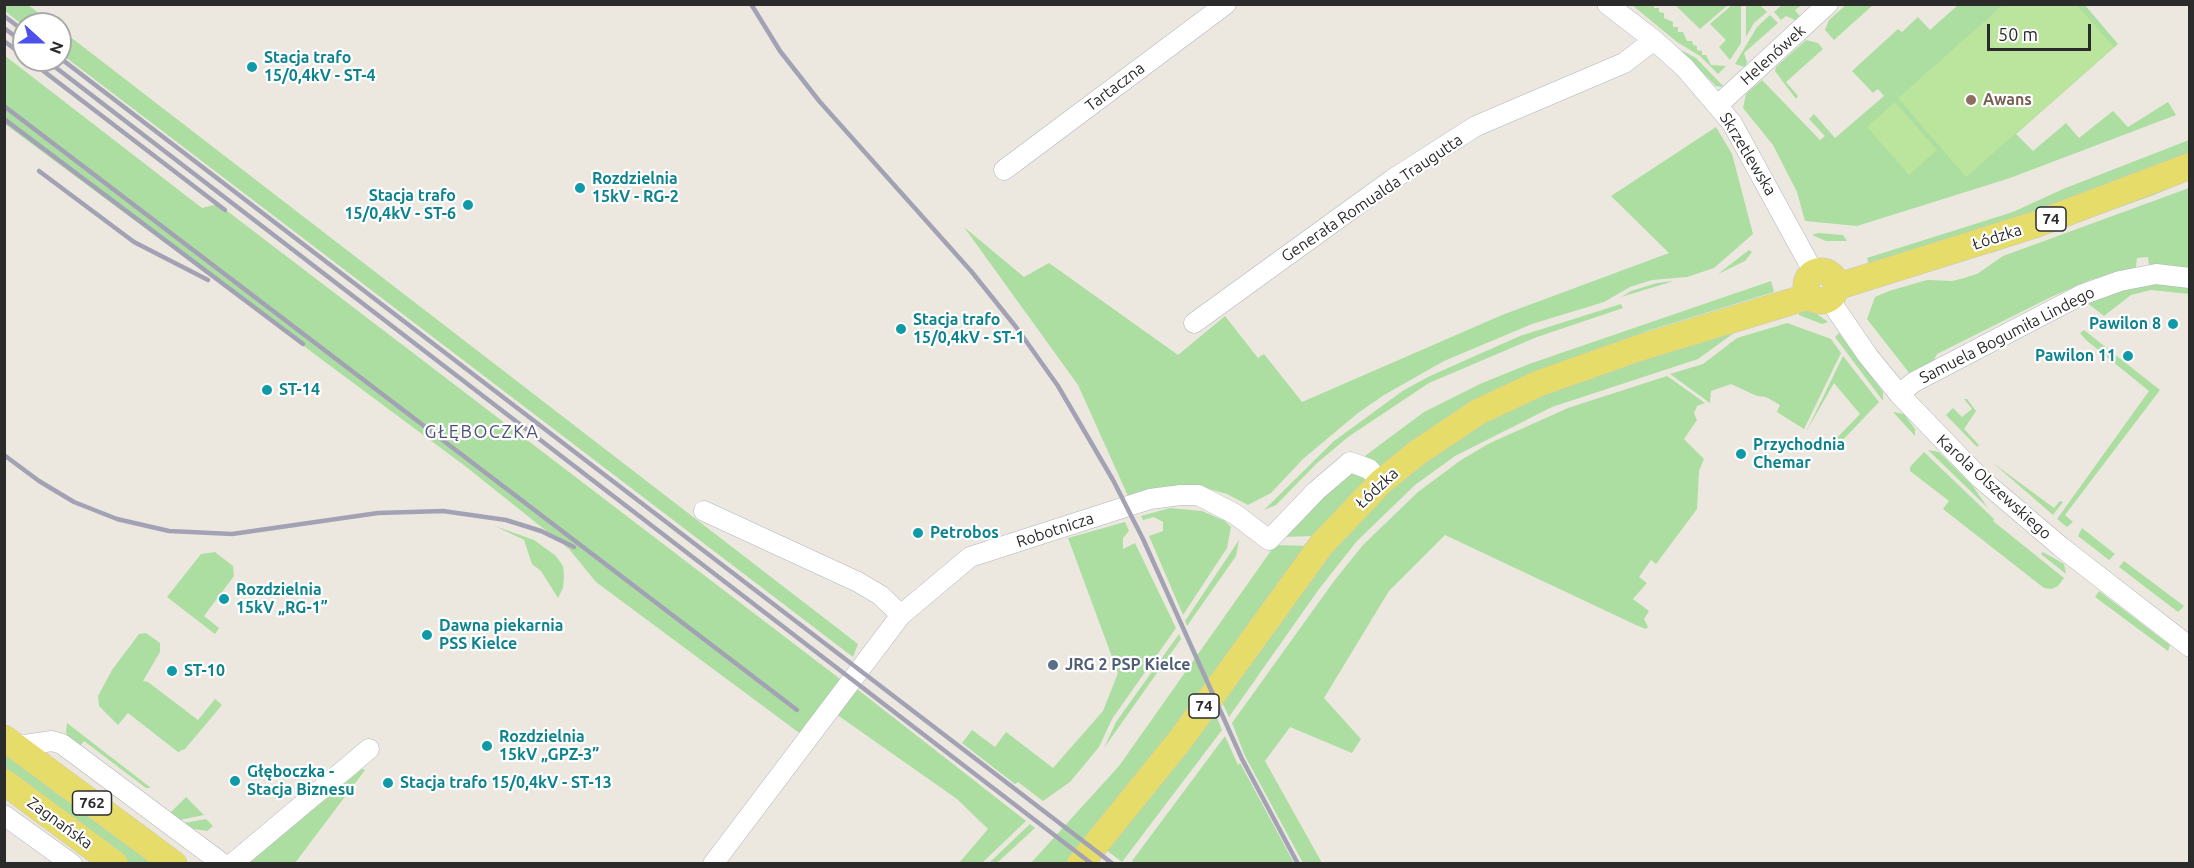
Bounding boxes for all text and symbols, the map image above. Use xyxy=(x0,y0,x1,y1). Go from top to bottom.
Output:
north arrow xyxy=(12,12,72,72)
scale bar xyxy=(1990,12,2094,50)
street label: Helenówek xyxy=(1737,21,1809,89)
text: 50 m xyxy=(1998,24,2038,44)
text: N xyxy=(46,39,67,57)
place label: Stacja trafo 15/0,4kV - ST-4 xyxy=(264,48,376,86)
street label: Tartaczna xyxy=(1082,59,1148,115)
marker: Stacja trafo 15/0,4kV - ST-4 xyxy=(245,60,259,74)
place label: Awans xyxy=(1983,90,2032,110)
marker: Awans xyxy=(1964,93,1978,107)
street label: Skrzetlewska xyxy=(1716,109,1780,199)
street label: Generała Romualda Traugutta xyxy=(1278,130,1466,266)
place label: Rozdzielnia 15kV - RG-2 xyxy=(592,169,679,207)
marker: Rozdzielnia 15kV - RG-2 xyxy=(573,181,587,195)
place label: Stacja trafo 15/0,4kV - ST-6 xyxy=(344,186,456,224)
marker: Stacja trafo 15/0,4kV - ST-6 xyxy=(461,198,475,212)
road number: 74 xyxy=(2036,207,2066,231)
street label: Łódzka xyxy=(1970,220,2024,254)
street label: Samuela Bogumiła Lindego xyxy=(1916,282,2098,388)
place label: Stacja trafo 15/0,4kV - ST-1 xyxy=(913,310,1025,348)
place label: Pawilon 8 xyxy=(2089,314,2161,334)
marker: Pawilon 8 xyxy=(2166,317,2180,331)
marker: Stacja trafo 15/0,4kV - ST-1 xyxy=(894,322,908,336)
place label: Pawilon 11 xyxy=(2035,346,2116,366)
marker: Pawilon 11 xyxy=(2121,349,2135,363)
place label: ST-14 xyxy=(279,380,320,400)
marker: ST-14 xyxy=(260,383,274,397)
district label: GŁĘBOCZKA xyxy=(424,421,540,443)
street label: Karola Olszewskiego xyxy=(1933,430,2055,544)
place label: Przychodnia Chemar xyxy=(1753,435,1845,473)
marker: Przychodnia Chemar xyxy=(1734,447,1748,461)
street label: Łódzka xyxy=(1352,464,1402,512)
street label: Robotnicza xyxy=(1014,508,1096,552)
place label: Petrobos xyxy=(930,523,999,543)
marker: Petrobos xyxy=(911,526,925,540)
place label: Rozdzielnia 15kV „RG-1” xyxy=(236,580,328,618)
marker: Rozdzielnia 15kV „RG-1” xyxy=(217,592,231,606)
place label: Dawna piekarnia PSS Kielce xyxy=(439,616,563,654)
marker: Dawna piekarnia PSS Kielce xyxy=(420,628,434,642)
place label: JRG 2 PSP Kielce xyxy=(1065,655,1190,675)
marker: JRG 2 PSP Kielce xyxy=(1046,658,1060,672)
place label: ST-10 xyxy=(184,661,225,681)
marker: ST-10 xyxy=(165,664,179,678)
road number: 74 xyxy=(1189,694,1219,718)
place label: Rozdzielnia 15kV „GPZ-3” xyxy=(499,727,599,765)
marker: Rozdzielnia 15kV „GPZ-3” xyxy=(480,739,494,753)
place label: Głęboczka - Stacja Biznesu xyxy=(247,762,355,800)
place label: Stacja trafo 15/0,4kV - ST-13 xyxy=(400,773,612,793)
marker: Głęboczka - Stacja Biznesu xyxy=(228,774,242,788)
marker: Stacja trafo 15/0,4kV - ST-13 xyxy=(381,776,395,790)
road number: 762 xyxy=(72,791,112,815)
street label: Zagnańska xyxy=(24,793,96,853)

